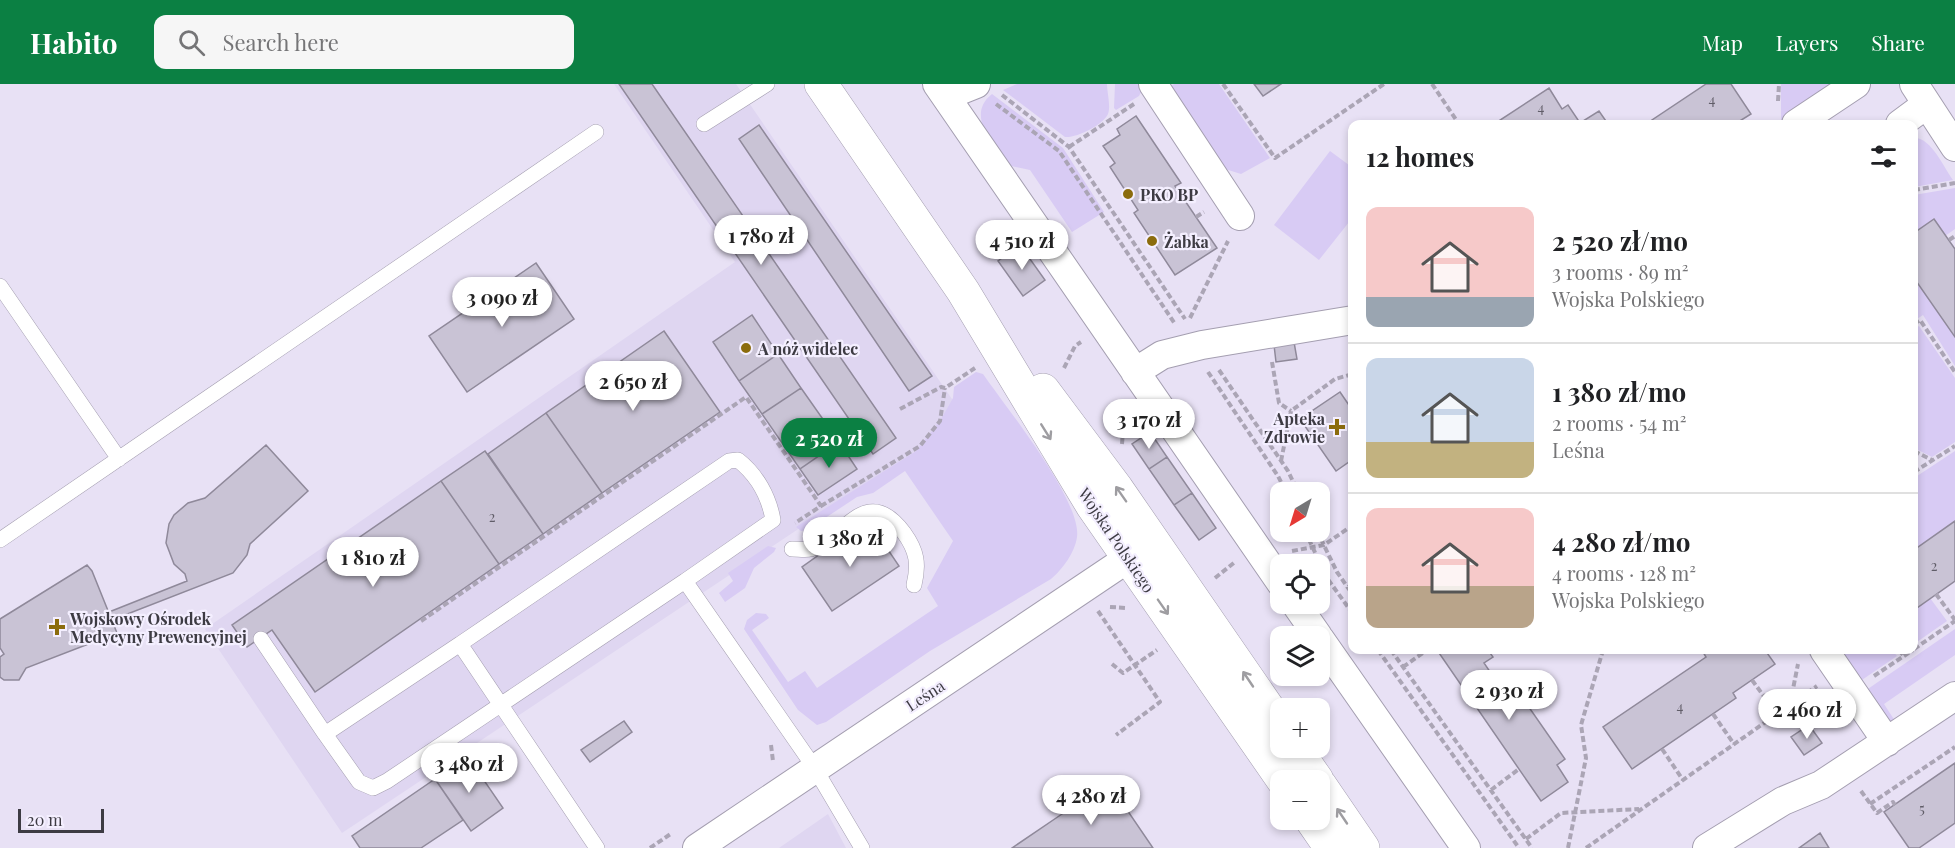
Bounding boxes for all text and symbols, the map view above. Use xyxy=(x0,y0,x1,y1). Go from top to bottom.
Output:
search box xyxy=(154,15,574,69)
text: Habito xyxy=(30,24,118,61)
icon: search xyxy=(175,26,208,59)
text: Search here xyxy=(223,27,339,57)
text: Map xyxy=(1702,28,1743,56)
text: Layers xyxy=(1776,28,1838,56)
text: Share xyxy=(1871,28,1925,56)
house number: 4 xyxy=(1709,90,1716,109)
house number: 4 xyxy=(1538,98,1545,117)
text: 12 homes xyxy=(1366,139,1474,174)
icon: filters xyxy=(1867,140,1900,173)
place label: PKO BP xyxy=(1140,184,1198,205)
marker: PKO BP xyxy=(1121,187,1135,201)
pin: 1 780 zł xyxy=(699,215,823,266)
pin: 4 510 zł xyxy=(960,220,1084,271)
text: 1 780 zł xyxy=(728,221,794,248)
text: 2 520 zł/mo xyxy=(1552,223,1688,258)
text: 4 510 zł xyxy=(989,226,1055,253)
place label: Żabka xyxy=(1164,231,1209,252)
icon: home xyxy=(1414,231,1486,303)
marker: Żabka xyxy=(1145,234,1159,248)
text: 3 rooms · 89 m² xyxy=(1552,258,1688,285)
pin: 3 090 zł xyxy=(440,277,564,328)
text: 3 090 zł xyxy=(466,283,538,310)
text: Wojska Polskiego xyxy=(1552,285,1705,312)
place label: A nóż widelec xyxy=(757,338,858,359)
marker: A nóż widelec xyxy=(739,341,753,355)
pin: 2 650 zł xyxy=(571,361,695,412)
text: 2 650 zł xyxy=(599,367,667,394)
text: 1 380 zł/mo xyxy=(1552,374,1686,409)
icon: home xyxy=(1414,382,1486,454)
pin: 3 170 zł xyxy=(1087,399,1211,450)
text: 3 170 zł xyxy=(1117,405,1181,432)
place label: Apteka Zdrowie xyxy=(1264,408,1326,447)
text: 2 rooms · 54 m² xyxy=(1552,409,1687,436)
pin: 2 520 zł xyxy=(767,418,891,469)
marker: Apteka Zdrowie xyxy=(1330,420,1344,434)
one-way arrow xyxy=(1041,423,1053,440)
text: 2 520 zł xyxy=(795,424,863,451)
text: Leśna xyxy=(1552,436,1605,463)
north arrow xyxy=(1270,482,1330,542)
map controls xyxy=(1270,482,1330,830)
street label: Wojska Polskiego xyxy=(1074,483,1160,597)
one-way arrow xyxy=(1115,486,1127,502)
house number: 2 xyxy=(489,507,496,526)
pin: 1 380 zł xyxy=(788,517,912,568)
text: 1 380 zł xyxy=(817,523,883,550)
text: 4 280 zł/mo xyxy=(1552,524,1691,559)
icon: home xyxy=(1414,532,1486,604)
pin: 1 810 zł xyxy=(311,537,435,588)
text: 1 810 zł xyxy=(341,543,405,570)
button: locate xyxy=(1270,554,1330,614)
house number: 2 xyxy=(1931,556,1938,575)
text: 4 rooms · 128 m² xyxy=(1552,559,1696,586)
text: Wojska Polskiego xyxy=(1552,586,1705,613)
one-way arrow xyxy=(1157,598,1169,614)
place label: Wojskowy Ośrodek Medycyny Prewencyjnej xyxy=(69,608,247,647)
marker: Wojskowy Ośrodek Medycyny Prewencyjnej xyxy=(48,618,66,636)
button: layers xyxy=(1270,626,1330,686)
pin: 2 930 zł xyxy=(1447,670,1571,721)
one-way arrow xyxy=(1242,672,1254,688)
street label: Leśna xyxy=(902,675,948,715)
text: 2 930 zł xyxy=(1475,676,1544,703)
pin: 2 460 zł xyxy=(1745,689,1869,740)
text: 2 460 zł xyxy=(1772,695,1842,722)
house number: 4 xyxy=(1677,697,1684,716)
button: + xyxy=(1270,698,1330,758)
pin: 3 480 zł xyxy=(407,743,531,794)
text: 3 480 zł xyxy=(435,749,503,776)
button: − xyxy=(1270,770,1330,830)
pin: 4 280 zł xyxy=(1029,775,1153,826)
text: 4 280 zł xyxy=(1056,781,1126,808)
house number: 5 xyxy=(1919,799,1925,818)
scale bar xyxy=(18,806,104,834)
text: 20 m xyxy=(27,809,62,830)
one-way arrow xyxy=(1336,809,1348,825)

